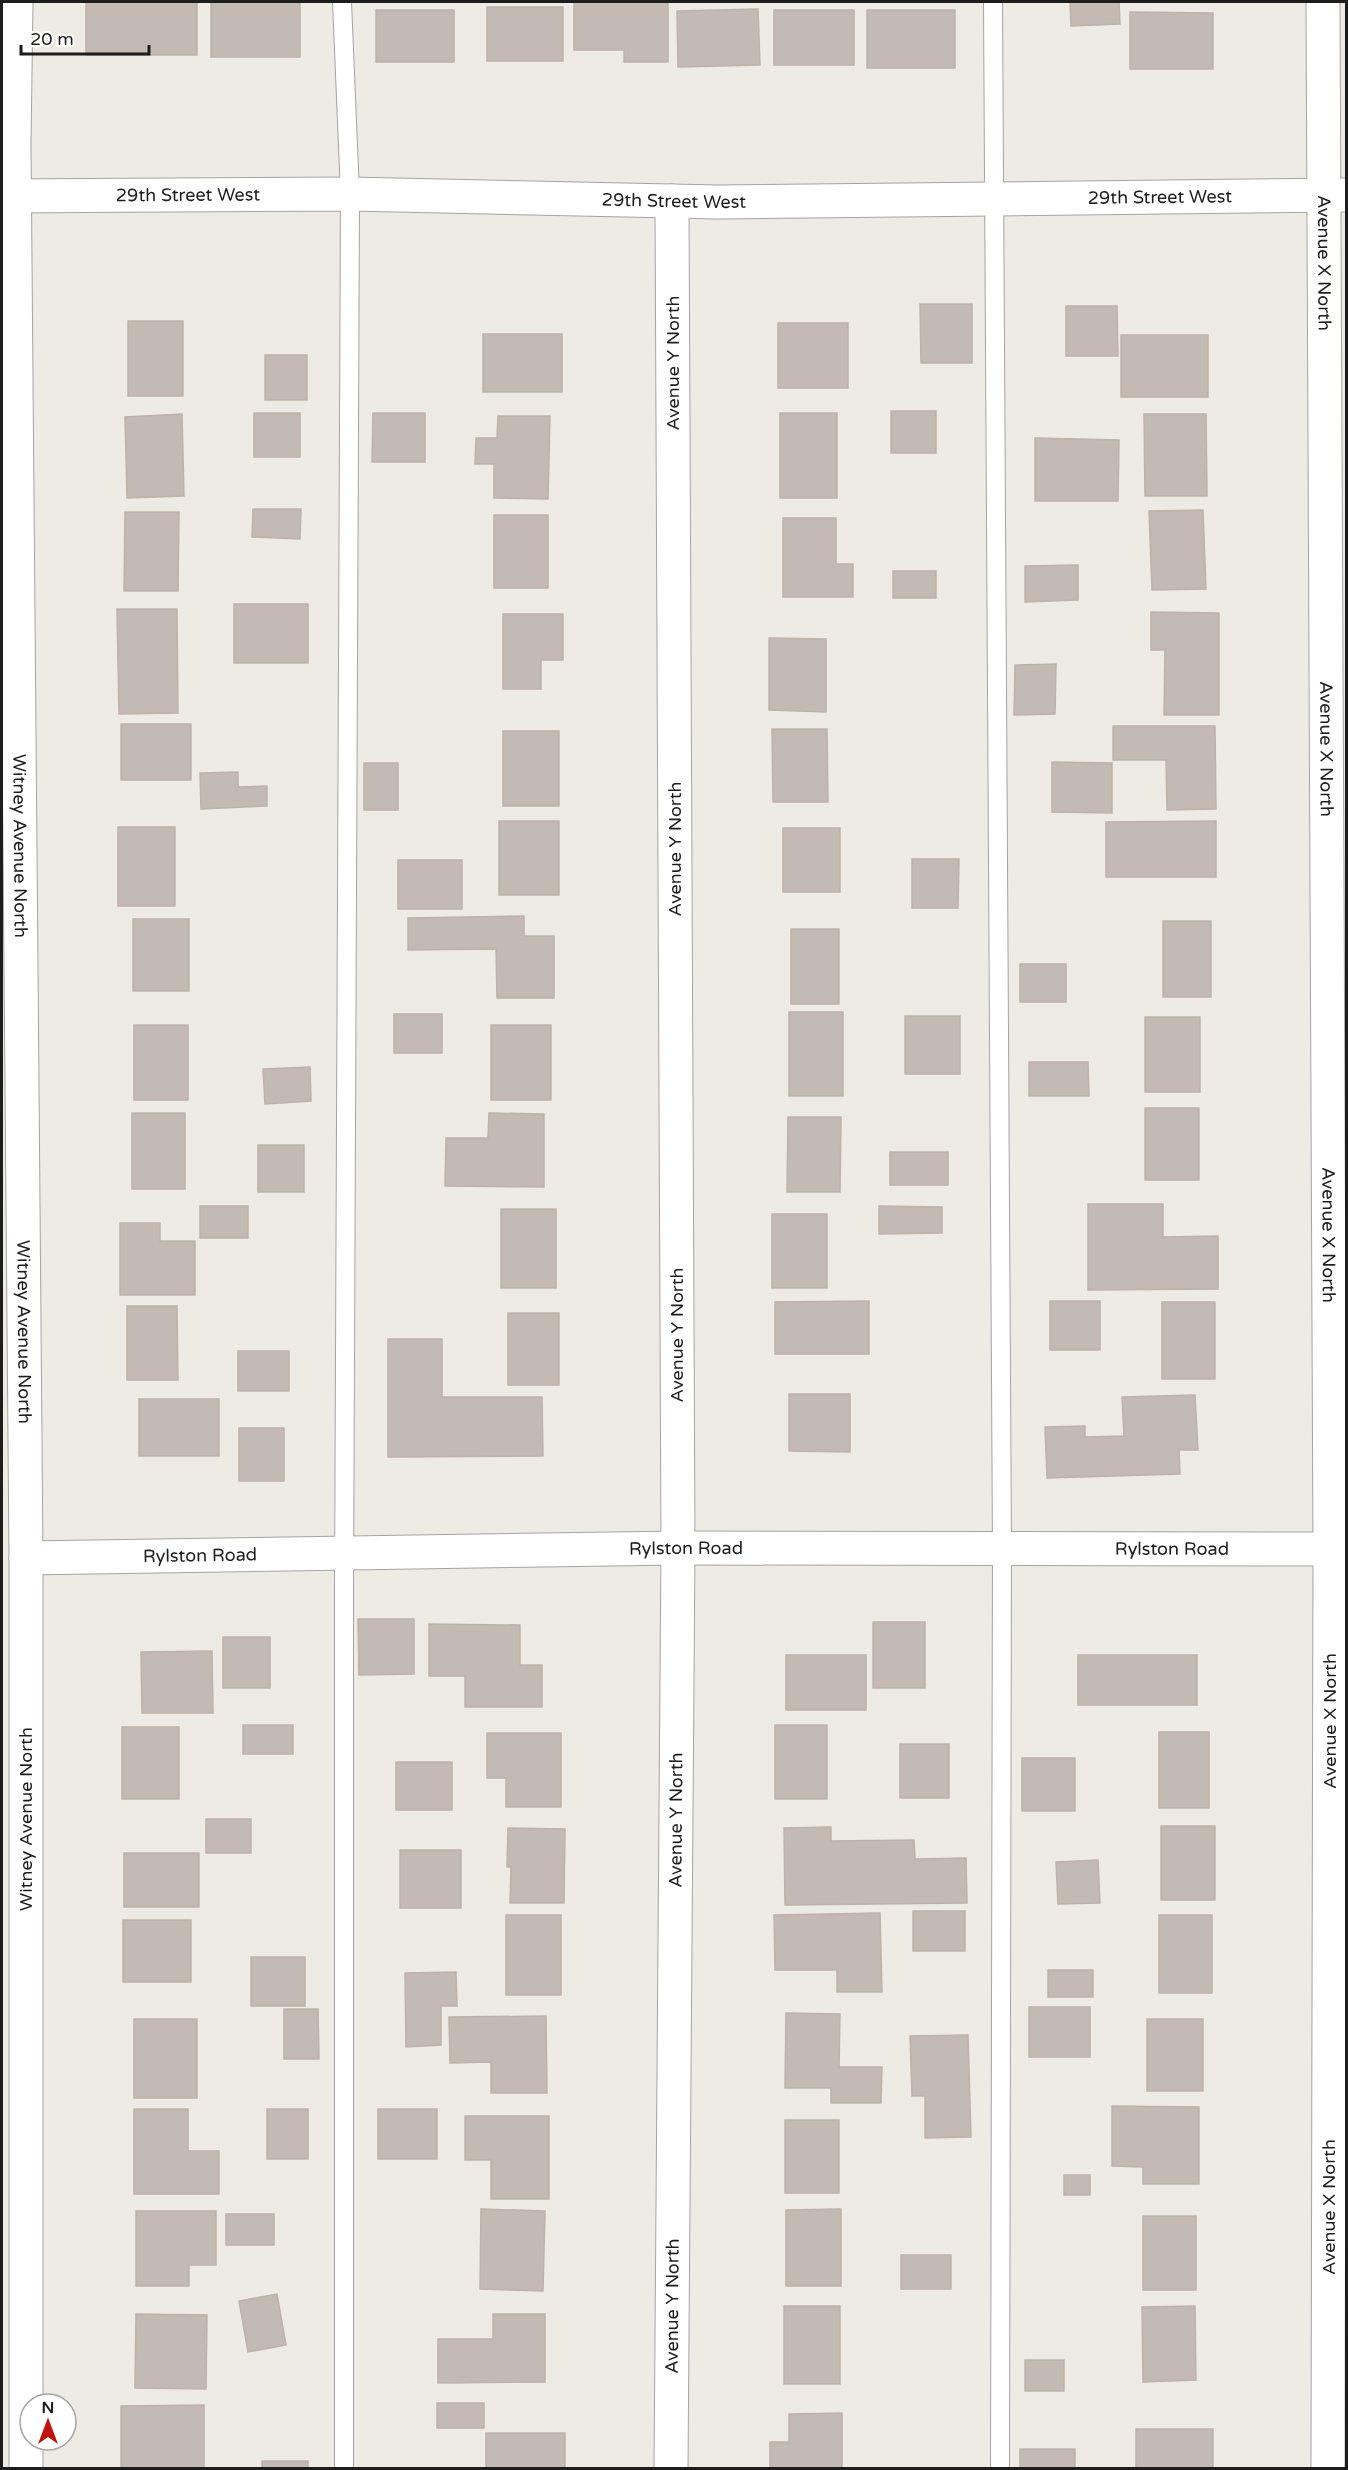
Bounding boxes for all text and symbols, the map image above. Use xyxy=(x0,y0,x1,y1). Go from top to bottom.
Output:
scale bar xyxy=(21,18,148,56)
text: 20 m xyxy=(30,28,74,50)
street label: 29th Street West xyxy=(116,184,260,206)
street label: 29th Street West xyxy=(1088,185,1232,209)
street label: 29th Street West xyxy=(601,188,746,213)
street label: Avenue X North xyxy=(1313,195,1335,331)
street label: Avenue Y North xyxy=(662,295,684,431)
street label: Avenue X North xyxy=(1315,681,1338,817)
street label: Witney Avenue North xyxy=(8,754,32,938)
street label: Avenue Y North xyxy=(664,781,686,917)
street label: Avenue X North xyxy=(1317,1167,1340,1303)
street label: Witney Avenue North xyxy=(12,1240,36,1424)
street label: Avenue Y North xyxy=(666,1267,688,1403)
street label: Rylston Road xyxy=(629,1537,743,1560)
street label: Rylston Road xyxy=(1115,1538,1229,1560)
street label: Rylston Road xyxy=(143,1543,257,1567)
street label: Avenue X North xyxy=(1319,1653,1341,1789)
street label: Witney Avenue North xyxy=(15,1727,37,1911)
street label: Avenue Y North xyxy=(664,1752,687,1888)
street label: Avenue X North xyxy=(1318,2139,1340,2275)
street label: Avenue Y North xyxy=(661,2238,684,2374)
north arrow xyxy=(18,2392,78,2452)
text: N xyxy=(42,2398,54,2418)

